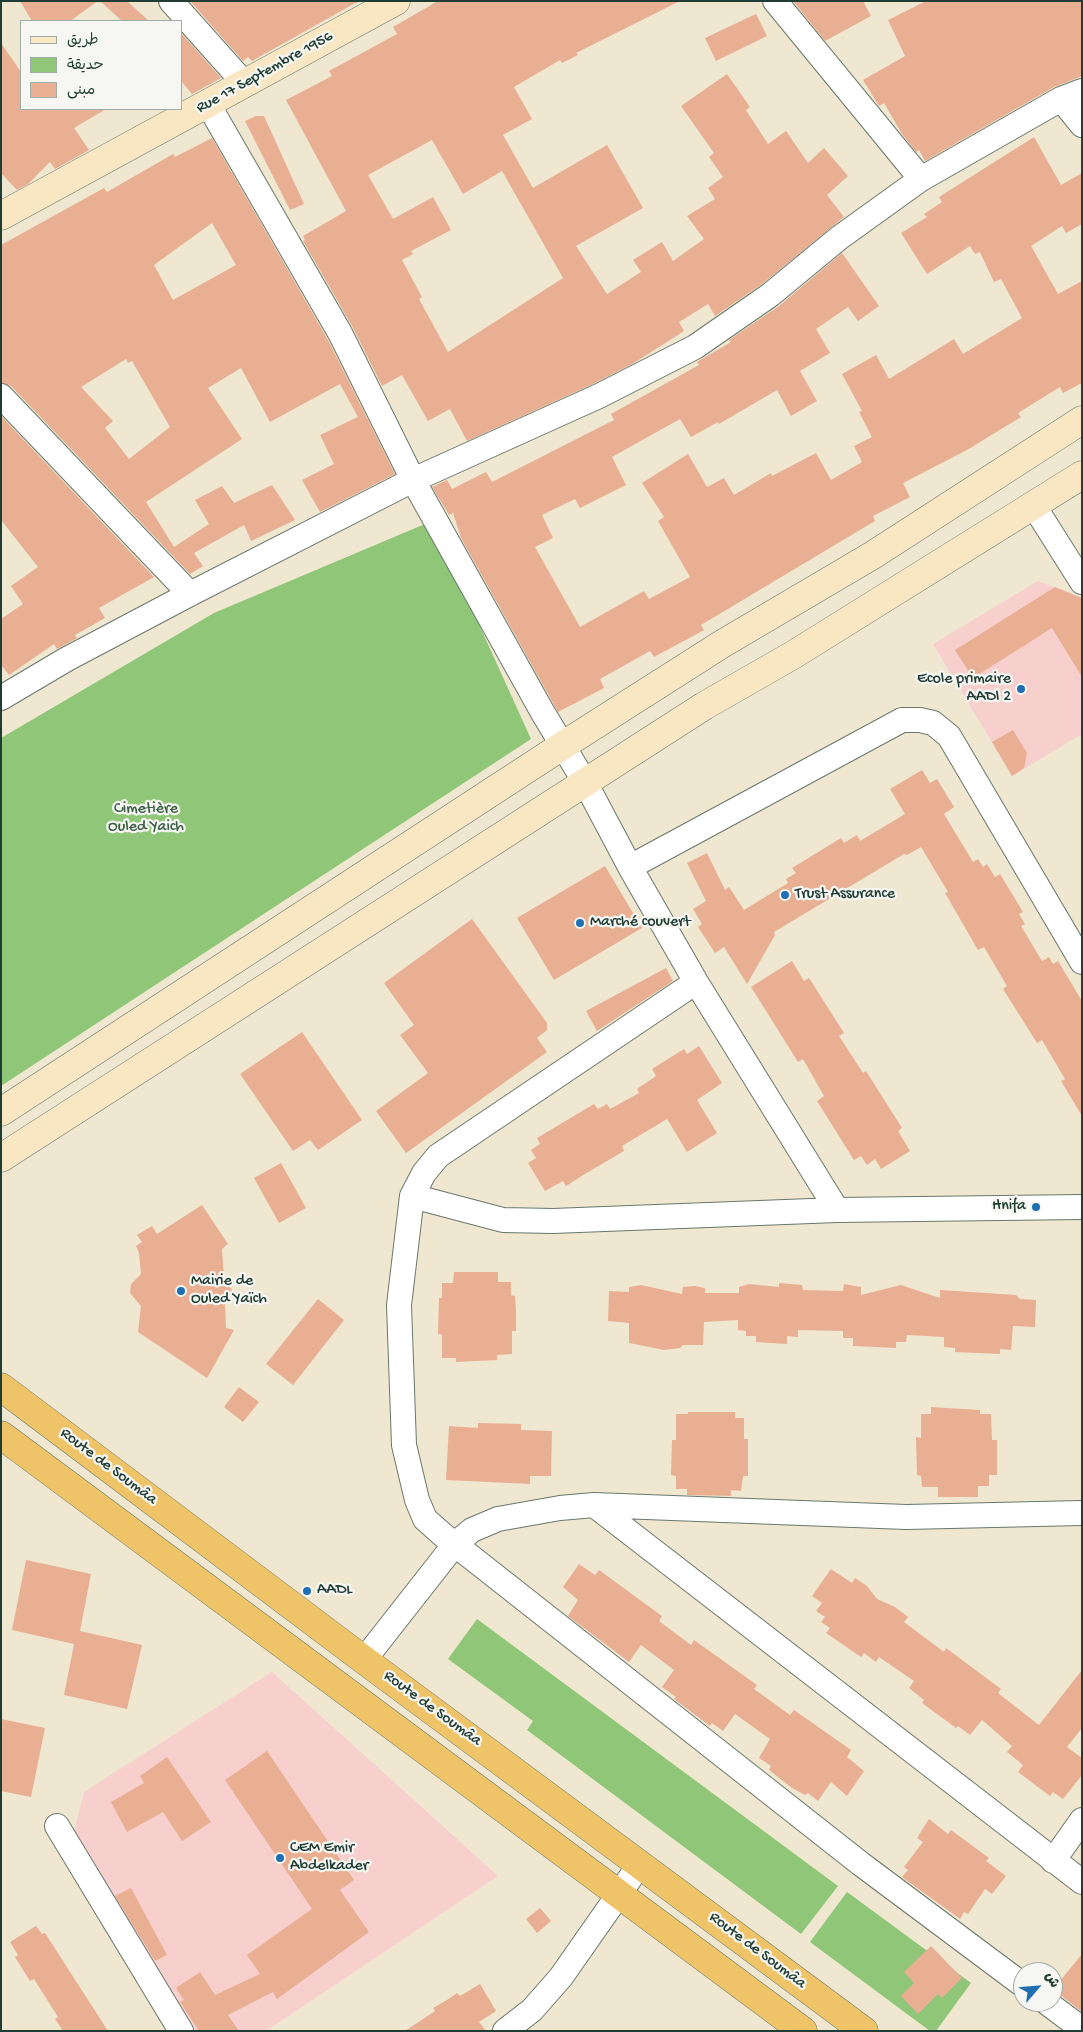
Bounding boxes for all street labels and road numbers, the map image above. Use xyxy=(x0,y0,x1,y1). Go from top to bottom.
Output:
street label: Rue 17 Septembre 1956 xyxy=(193,27,337,119)
street label: Route de Soumâa xyxy=(56,1424,160,1510)
street label: Route de Soumâa xyxy=(379,1667,485,1751)
street label: Route de Soumâa xyxy=(705,1908,809,1994)

